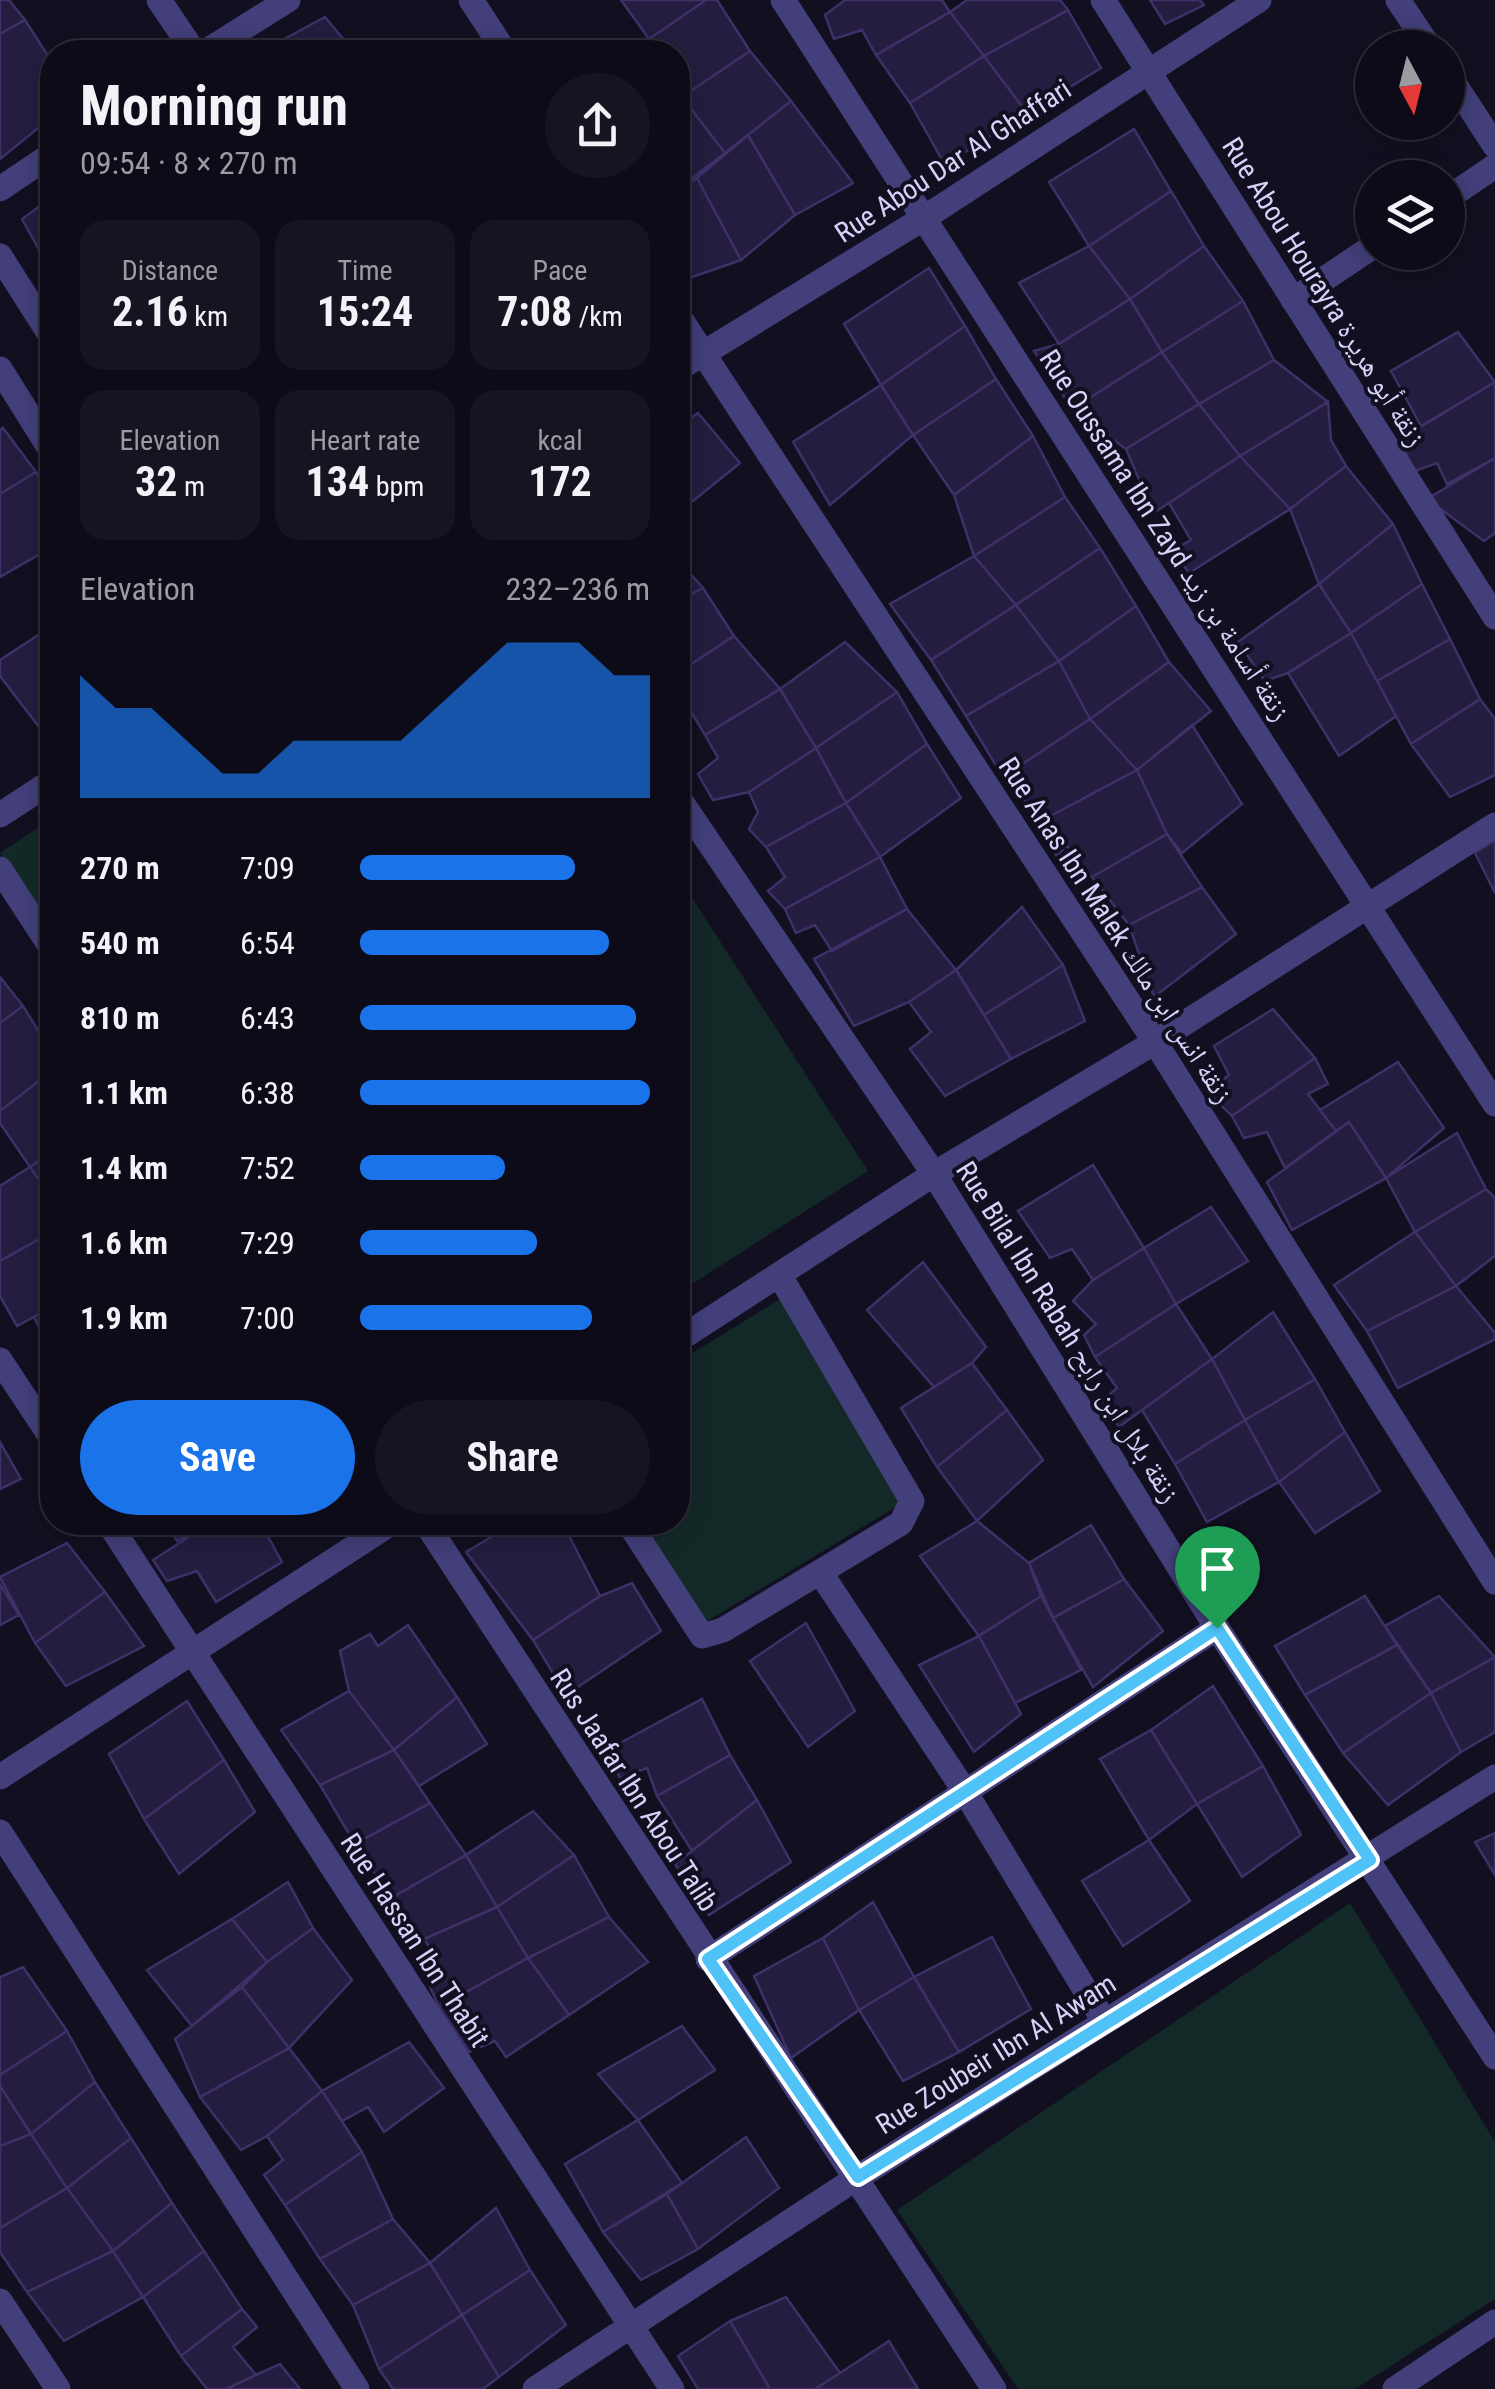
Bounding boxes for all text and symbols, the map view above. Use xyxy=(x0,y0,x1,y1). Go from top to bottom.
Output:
north arrow xyxy=(1355,30,1465,140)
map controls xyxy=(1355,30,1465,270)
street label: Rue Abou Dar Al Ghaffari xyxy=(829,72,1077,250)
button: share xyxy=(545,73,650,178)
text: Morning run xyxy=(80,74,348,138)
street label: Rue Abou Hourayra زنقة أبو هريرة xyxy=(1215,131,1433,452)
text: 09:54 · 8 × 270 m xyxy=(80,144,298,182)
button: layers xyxy=(1355,160,1465,270)
text: Distance xyxy=(122,254,218,287)
text: Time xyxy=(337,254,393,287)
text: Pace xyxy=(533,254,587,287)
text: 2.16 xyxy=(112,287,188,336)
text: 15:24 xyxy=(317,287,413,336)
text: 7:08 xyxy=(497,287,572,336)
text: km xyxy=(188,300,228,333)
text: /km xyxy=(572,300,623,333)
street label: Rue Oussama Ibn Zayd زنقة أسامة بن زيد xyxy=(1032,343,1298,727)
text: Elevation xyxy=(120,424,220,457)
text: Heart rate xyxy=(310,424,420,457)
text: kcal xyxy=(537,424,583,457)
text: 32 xyxy=(135,457,177,506)
text: 134 xyxy=(306,457,369,506)
text: 172 xyxy=(528,457,592,506)
text: m xyxy=(177,470,205,503)
text: bpm xyxy=(369,470,424,503)
text: Elevation xyxy=(80,570,195,608)
text: 232–236 m xyxy=(505,570,650,608)
street label: Rue Anas Ibn Malek زنقة انس ابن مالك xyxy=(991,751,1240,1110)
text: 270 m xyxy=(80,849,160,887)
text: 7:09 xyxy=(240,849,295,887)
text: 540 m xyxy=(80,924,160,962)
text: 6:54 xyxy=(240,924,295,962)
text: 810 m xyxy=(80,999,160,1037)
text: 6:43 xyxy=(240,999,295,1037)
text: 1.1 km xyxy=(80,1074,168,1112)
text: 6:38 xyxy=(240,1074,295,1112)
text: 1.4 km xyxy=(80,1149,168,1187)
text: 7:52 xyxy=(240,1149,295,1187)
street label: Rue Bilal Ibn Rabah زنقة بلال ابن رابح xyxy=(948,1155,1187,1509)
text: 1.6 km xyxy=(80,1224,168,1262)
text: 7:29 xyxy=(240,1224,295,1262)
text: 1.9 km xyxy=(80,1299,168,1337)
text: 7:00 xyxy=(240,1299,295,1337)
button: Save xyxy=(80,1400,355,1515)
button: Share xyxy=(375,1400,650,1515)
pin xyxy=(1175,1526,1260,1629)
icon: arrive xyxy=(1190,1541,1245,1596)
street label: Rus Jaafar Ibn Abou Talib xyxy=(543,1663,725,1917)
street label: Rue Hassan Ibn Thabit xyxy=(334,1827,496,2053)
street label: Rue Zoubeir Ibn Al Awam xyxy=(870,1967,1122,2141)

